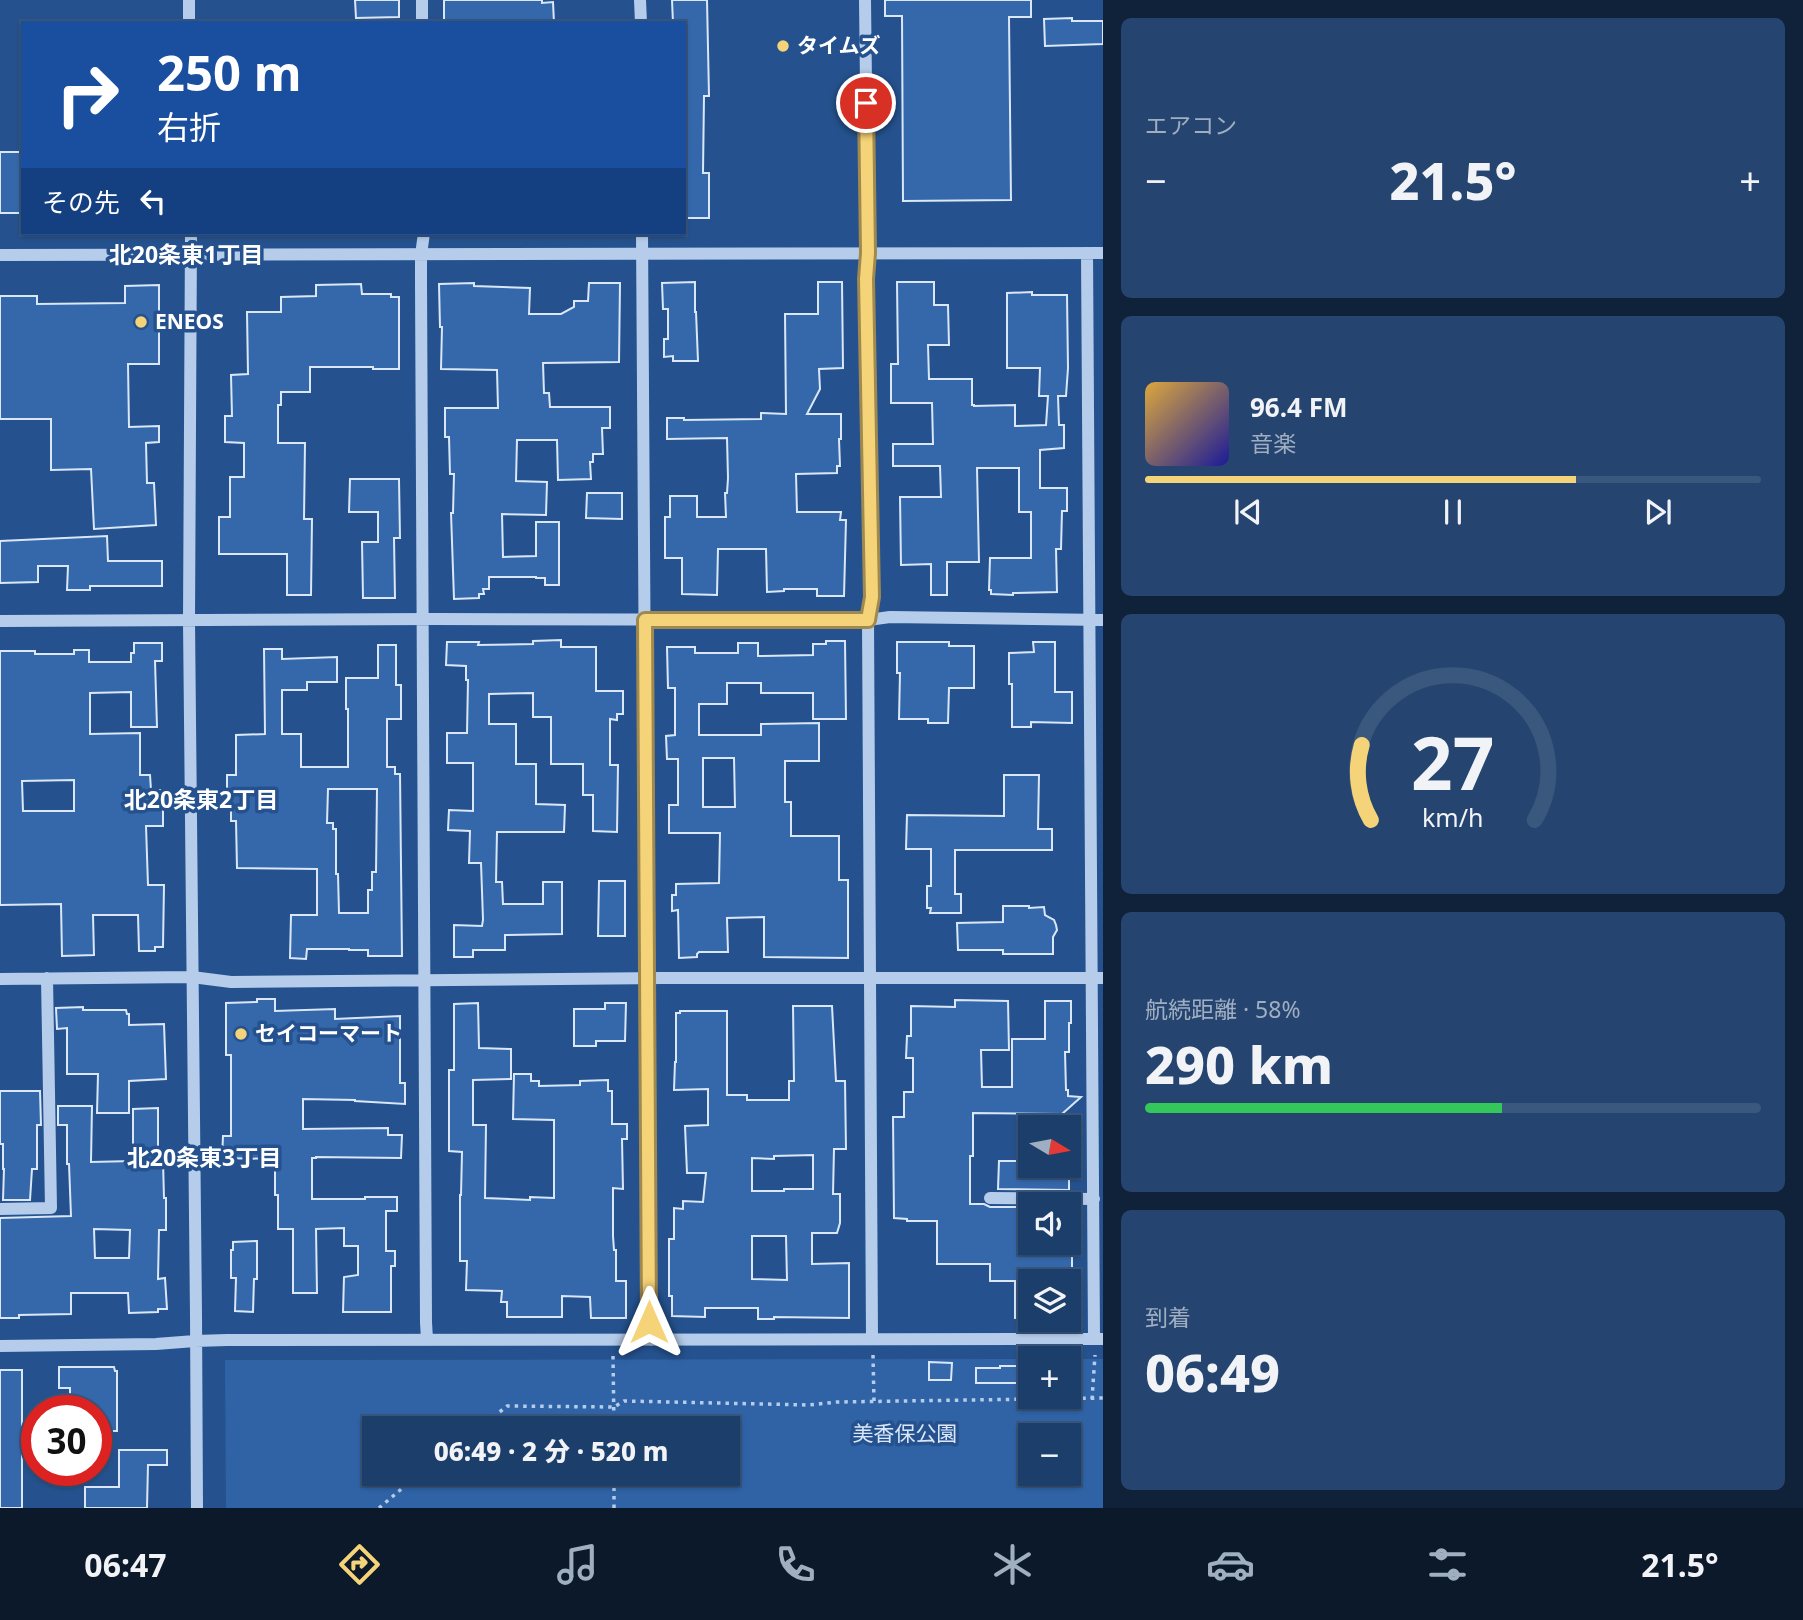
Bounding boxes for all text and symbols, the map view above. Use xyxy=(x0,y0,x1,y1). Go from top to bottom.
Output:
place label: タイムズ xyxy=(797,31,881,59)
marker: タイムズ xyxy=(775,38,791,54)
text: 250 m xyxy=(157,39,302,105)
icon: right xyxy=(42,49,133,140)
pin xyxy=(836,73,896,133)
icon: arrive xyxy=(847,84,885,122)
text: 右折 xyxy=(157,105,221,148)
text: エアコン xyxy=(1145,109,1237,141)
text: 21.5° xyxy=(1390,144,1516,215)
text: − xyxy=(1145,154,1167,206)
text: + xyxy=(1739,154,1761,206)
icon: left xyxy=(134,182,172,220)
text: その先 xyxy=(42,184,120,220)
district label: 北20条東1丁目 xyxy=(109,238,263,270)
place label: ENEOS xyxy=(155,307,224,335)
marker: ENEOS xyxy=(133,314,149,330)
text: 96.4 FM xyxy=(1250,389,1347,425)
text: 音楽 xyxy=(1250,427,1296,459)
icon: previous xyxy=(1229,493,1267,531)
icon: pause xyxy=(1434,493,1472,531)
icon: next xyxy=(1639,493,1677,531)
text: 27 xyxy=(1411,712,1495,811)
district label: 北20条東2丁目 xyxy=(124,783,278,815)
text: km/h xyxy=(1422,800,1484,834)
text: 航続距離 · 58% xyxy=(1145,993,1301,1025)
place label: セイコーマート xyxy=(255,1019,402,1047)
marker: セイコーマート xyxy=(233,1026,249,1042)
text: 290 km xyxy=(1145,1028,1333,1099)
north arrow xyxy=(1018,1115,1082,1178)
map controls xyxy=(1018,1115,1081,1486)
district label: 北20条東3丁目 xyxy=(127,1141,281,1173)
button: sound xyxy=(1018,1192,1081,1255)
button: layers xyxy=(1018,1269,1081,1332)
position arrow xyxy=(612,1285,686,1359)
text: 到着 xyxy=(1145,1301,1191,1333)
text: 06:49 xyxy=(1145,1336,1280,1407)
button: + xyxy=(1018,1346,1081,1409)
speed limit sign: 30 xyxy=(21,1395,112,1486)
park label: 美香保公園 xyxy=(853,1419,958,1447)
button: − xyxy=(1018,1423,1081,1486)
text: 06:49 · 2 分 · 520 m xyxy=(434,1433,668,1469)
icon: directions xyxy=(335,1540,384,1589)
icon: music xyxy=(553,1540,602,1589)
icon: phone xyxy=(771,1540,820,1589)
icon: climate xyxy=(988,1540,1037,1589)
icon: car xyxy=(1206,1540,1255,1589)
icon: filters xyxy=(1423,1540,1472,1589)
text: 06:47 xyxy=(84,1543,167,1586)
text: 21.5° xyxy=(1641,1543,1719,1586)

